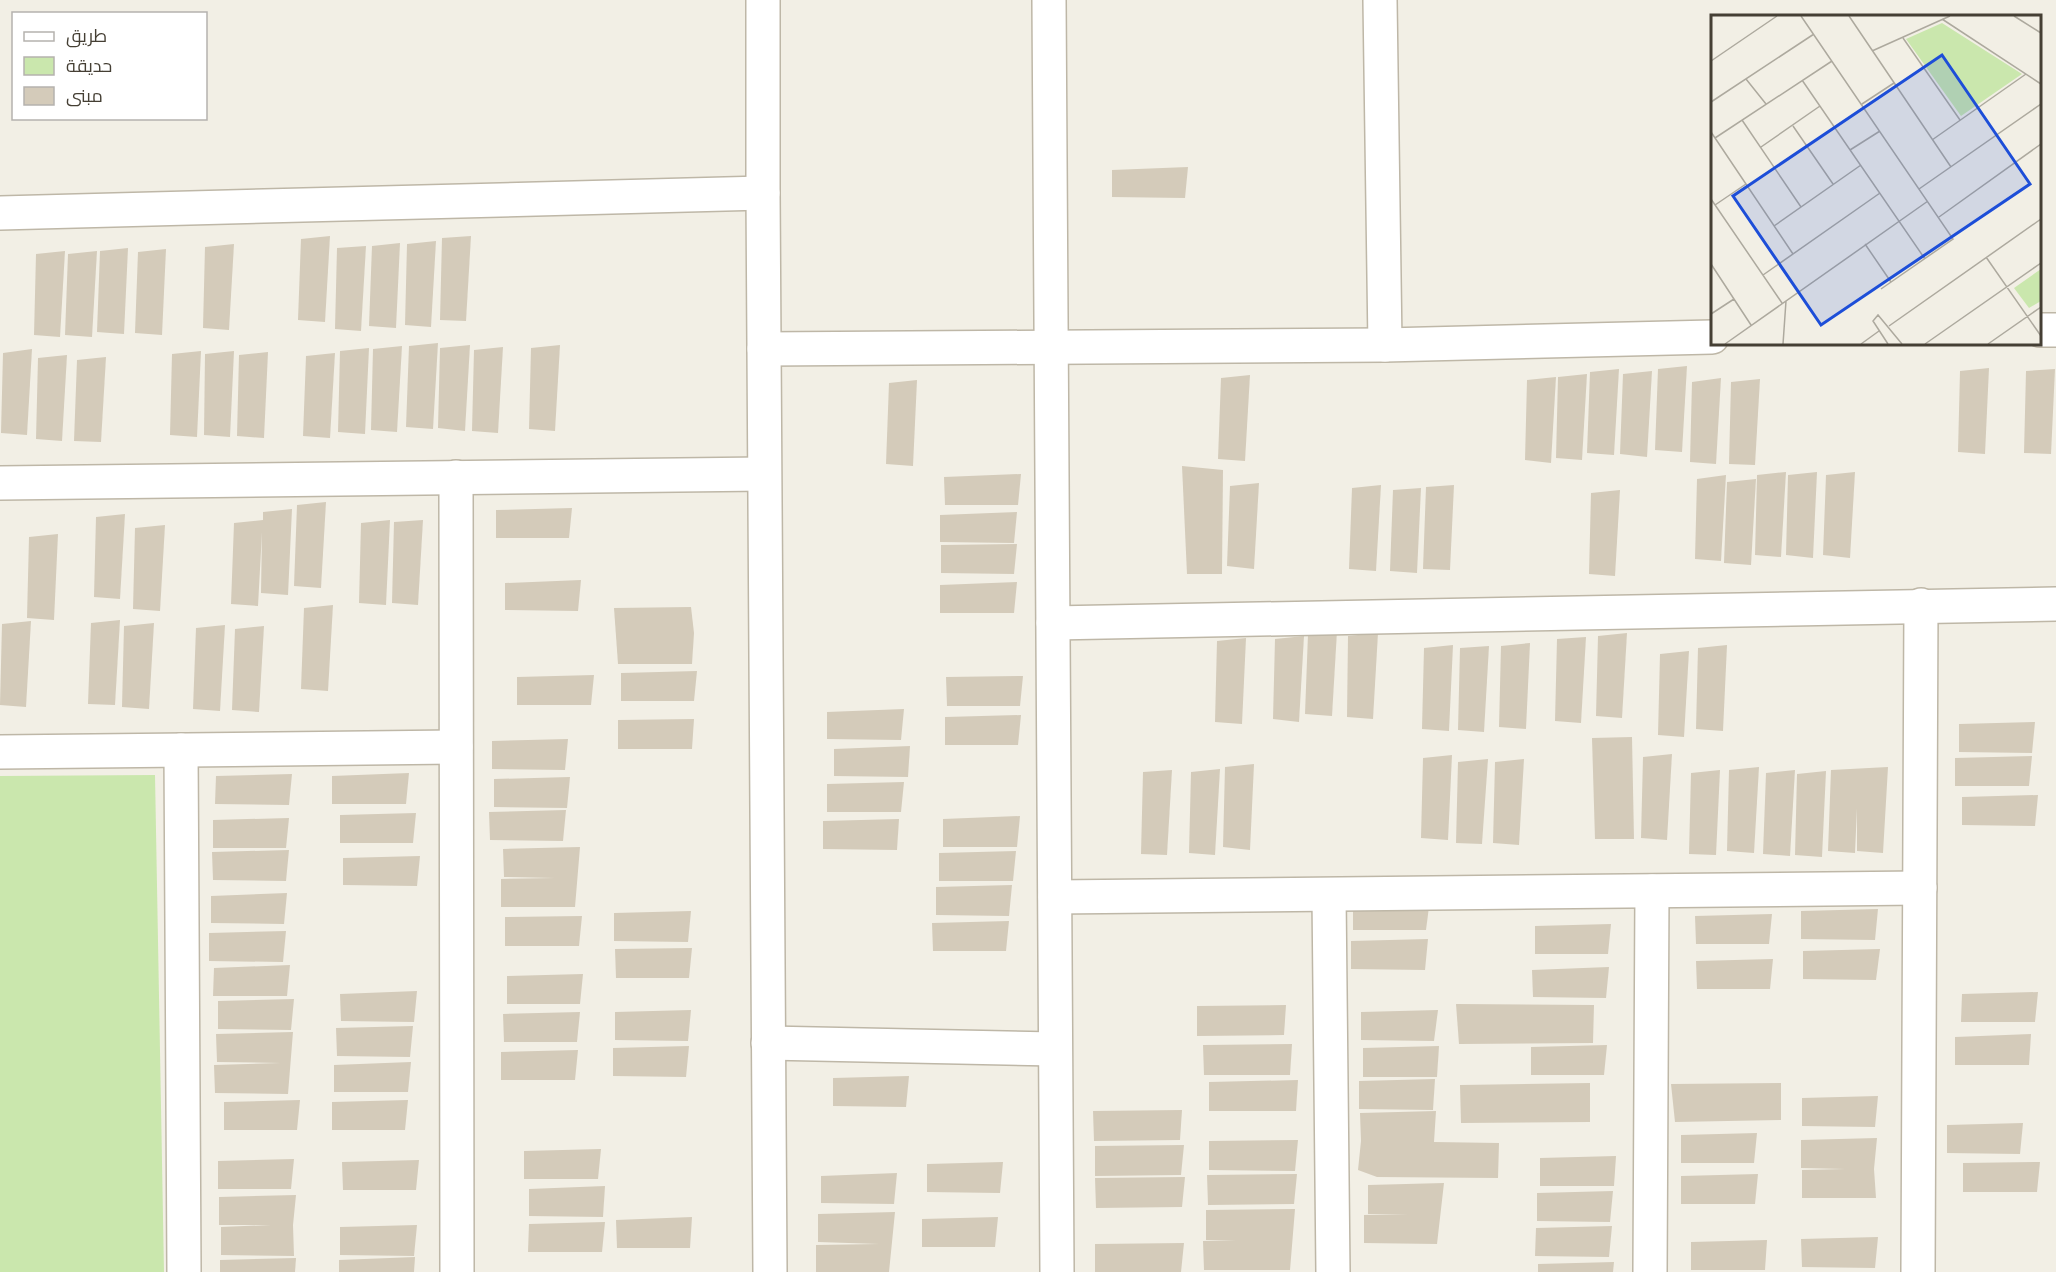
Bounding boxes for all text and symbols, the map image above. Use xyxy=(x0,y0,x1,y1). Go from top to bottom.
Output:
legend xyxy=(12,12,207,120)
inset map xyxy=(1711,15,2041,345)
text: طريق xyxy=(66,25,107,48)
text: حديقة xyxy=(66,55,112,77)
text: مبنى xyxy=(66,85,103,107)

